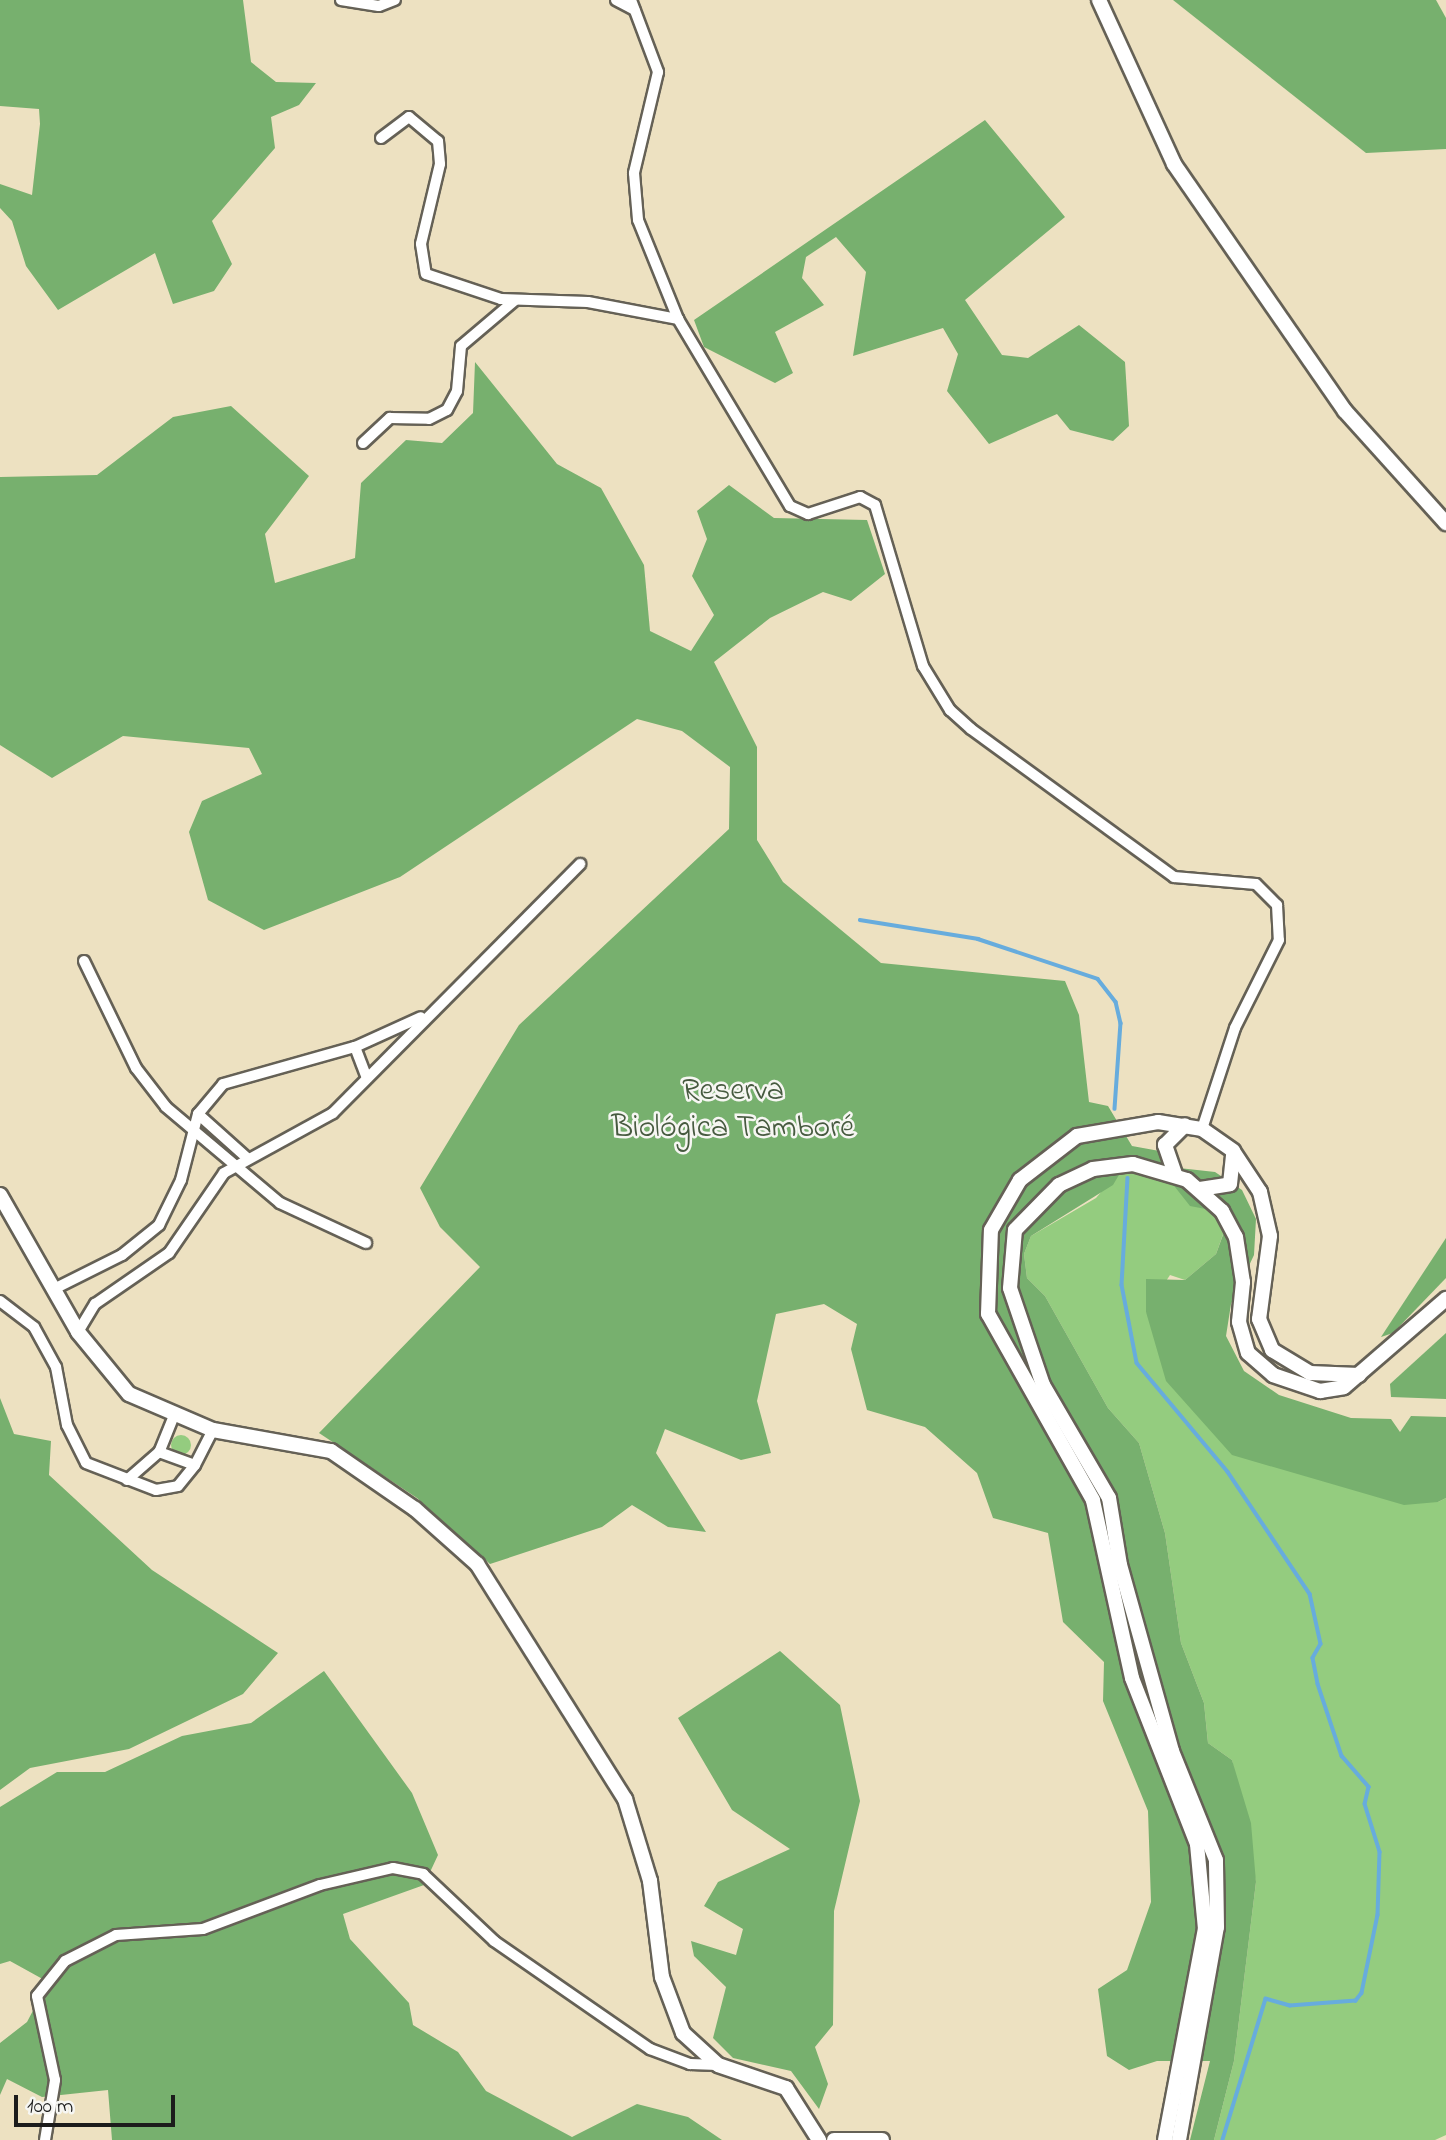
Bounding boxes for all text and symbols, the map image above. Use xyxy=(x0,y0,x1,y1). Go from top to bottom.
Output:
park label: Reserva Biológica Tamboré xyxy=(612,1074,854,1149)
scale bar xyxy=(18,2080,178,2124)
text: 100 m xyxy=(27,2092,73,2122)

